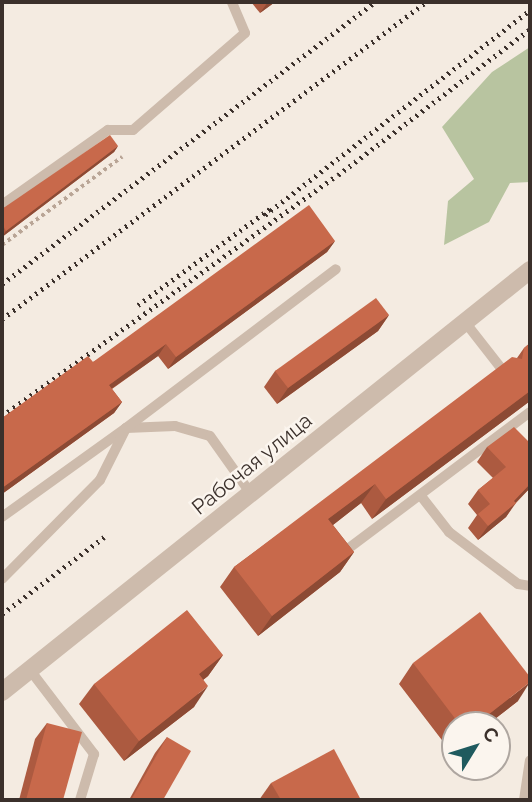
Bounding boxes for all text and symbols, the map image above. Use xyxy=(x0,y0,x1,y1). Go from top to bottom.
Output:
street label: Рабочая улица xyxy=(187,408,317,520)
north arrow xyxy=(441,711,511,781)
text: С xyxy=(478,722,504,746)

